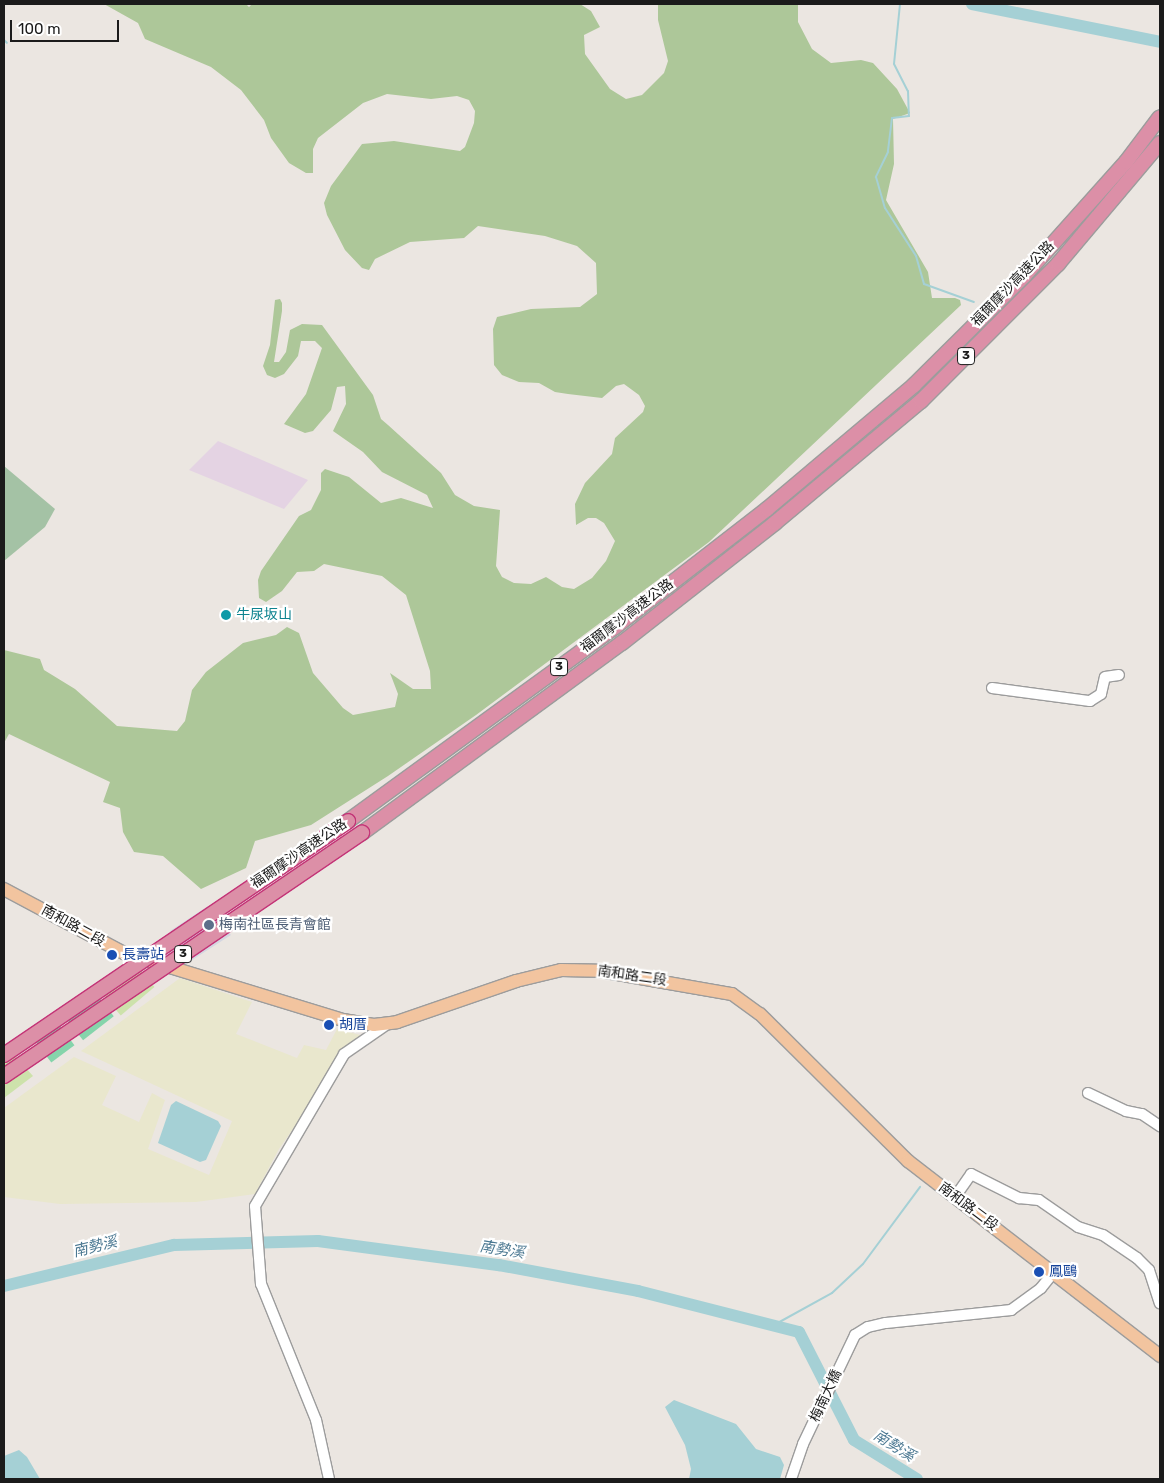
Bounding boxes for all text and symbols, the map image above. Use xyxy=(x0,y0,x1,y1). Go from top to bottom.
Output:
scale bar xyxy=(12,10,121,42)
text: 100 m xyxy=(18,20,60,38)
street label: 福爾摩沙高速公路 xyxy=(968,238,1058,330)
road number: 3 xyxy=(956,346,976,366)
street label: 福爾摩沙高速公路 xyxy=(577,576,677,656)
place label: 牛尿坂山 xyxy=(236,607,292,623)
marker: 牛尿坂山 xyxy=(220,609,232,621)
road number: 3 xyxy=(549,658,569,676)
street label: 福爾摩沙高速公路 xyxy=(248,816,350,892)
street label: 南和路二段 xyxy=(38,902,108,950)
place label: 梅南社區長青會館 xyxy=(219,917,331,933)
marker: 梅南社區長青會館 xyxy=(203,919,215,931)
road number: 3 xyxy=(173,944,193,964)
place label: 長壽站 xyxy=(122,947,164,963)
marker: 長壽站 xyxy=(106,949,118,961)
street label: 南和路二段 xyxy=(596,963,668,989)
place label: 胡厝 xyxy=(339,1017,367,1033)
marker: 胡厝 xyxy=(323,1019,335,1031)
street label: 南和路二段 xyxy=(935,1179,1001,1235)
water label: 南勢溪 xyxy=(71,1233,119,1261)
water label: 南勢溪 xyxy=(478,1238,526,1262)
place label: 鳳鷗 xyxy=(1049,1264,1077,1280)
marker: 鳳鷗 xyxy=(1033,1266,1045,1278)
street label: 梅南大橋 xyxy=(807,1367,845,1425)
water label: 南勢溪 xyxy=(870,1426,918,1466)

